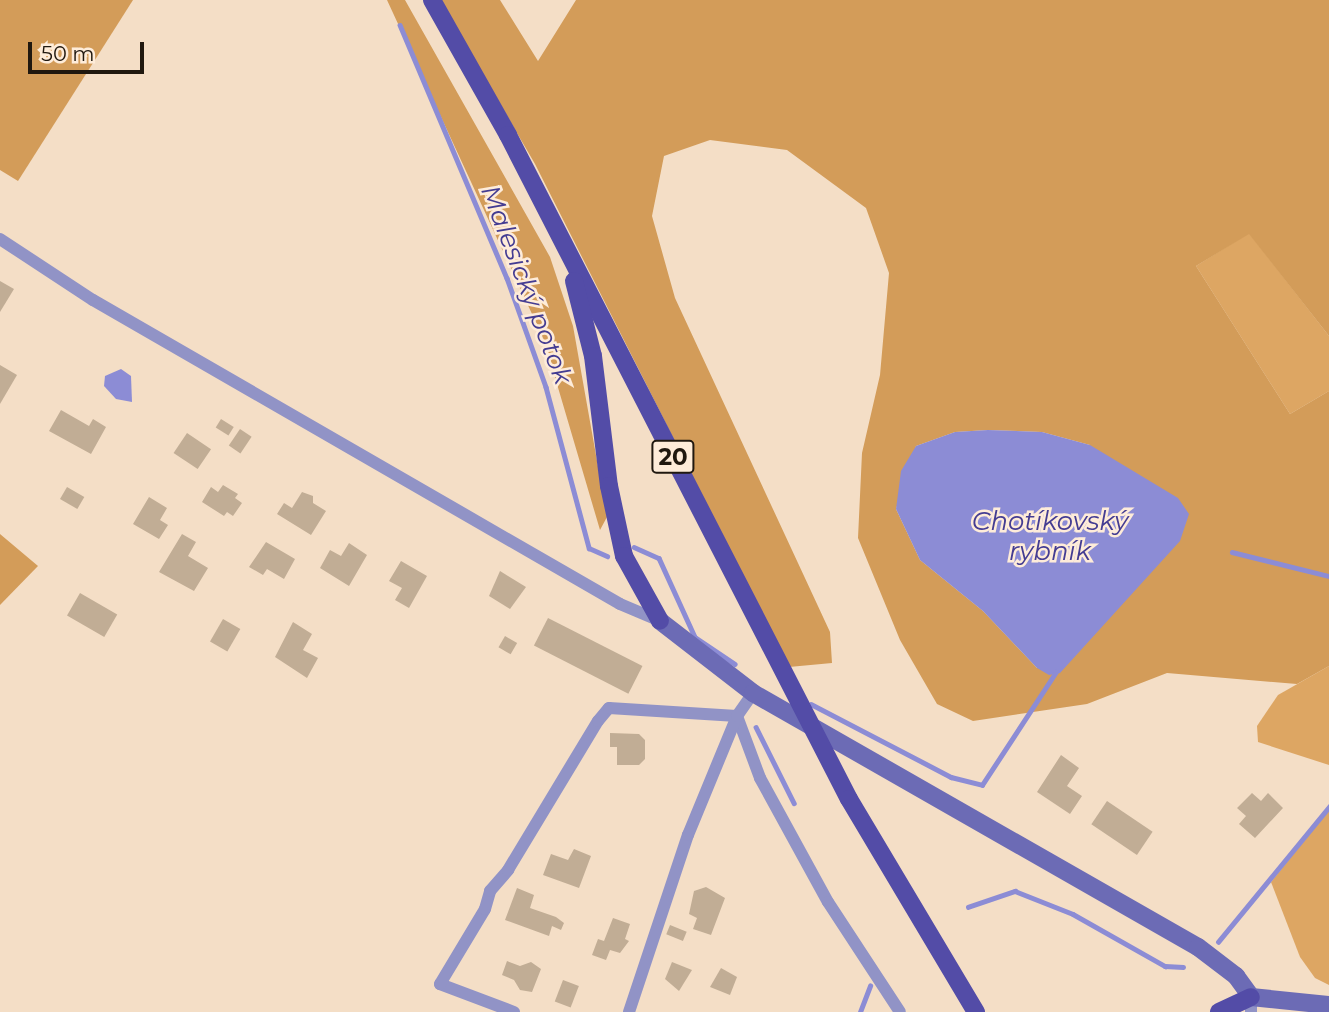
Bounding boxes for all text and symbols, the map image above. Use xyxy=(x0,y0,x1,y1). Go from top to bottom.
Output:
scale bar xyxy=(32,28,147,72)
text: 50 m xyxy=(41,41,95,66)
water label: Malesický potok xyxy=(474,181,578,389)
road number: 20 xyxy=(650,438,696,477)
water label: Chotíkovský rybník xyxy=(972,506,1128,568)

